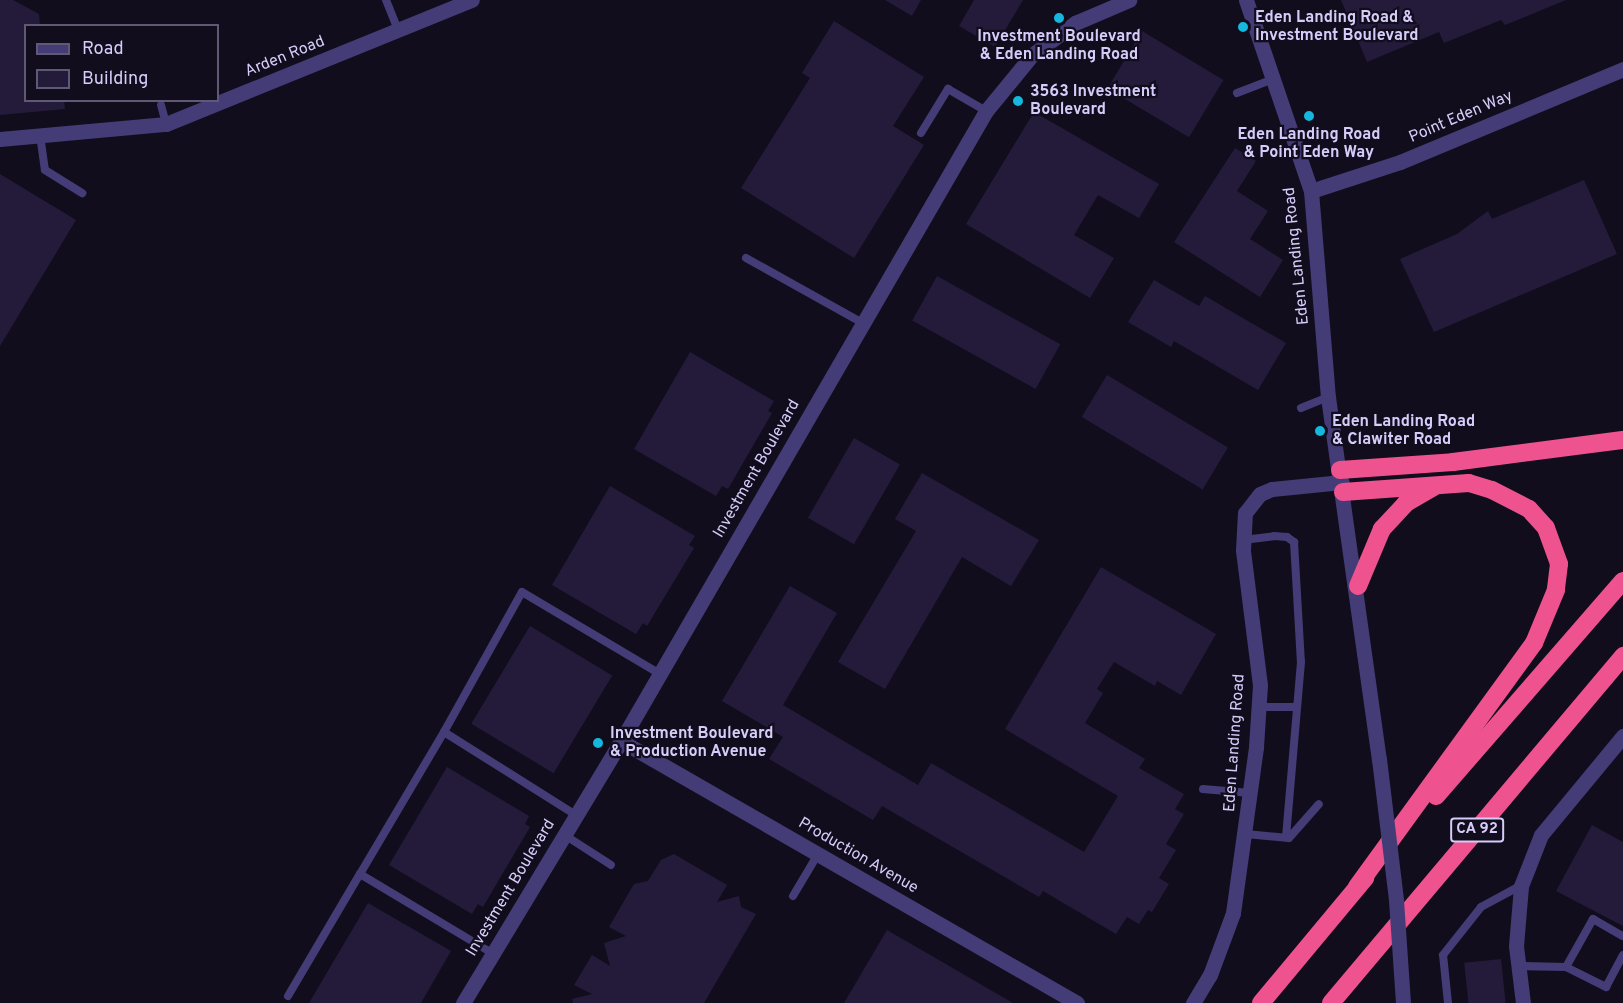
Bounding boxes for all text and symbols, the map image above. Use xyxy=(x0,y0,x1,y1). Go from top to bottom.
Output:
place label: Eden Landing Road & Investment Boulevard xyxy=(1255,8,1418,46)
marker: Investment Boulevard & Eden Landing Road xyxy=(1052,11,1066,25)
marker: Eden Landing Road & Investment Boulevard xyxy=(1236,20,1250,34)
legend xyxy=(24,24,219,102)
place label: Investment Boulevard & Eden Landing Road xyxy=(977,27,1141,65)
street label: Arden Road xyxy=(242,32,328,82)
text: Road xyxy=(82,38,124,61)
text: Building xyxy=(82,68,148,91)
place label: 3563 Investment Boulevard xyxy=(1030,82,1156,120)
street label: Point Eden Way xyxy=(1406,86,1516,148)
marker: 3563 Investment Boulevard xyxy=(1011,94,1025,108)
marker: Eden Landing Road & Point Eden Way xyxy=(1302,109,1316,123)
place label: Eden Landing Road & Point Eden Way xyxy=(1237,125,1381,163)
street label: Eden Landing Road xyxy=(1280,186,1314,326)
street label: Investment Boulevard xyxy=(710,397,804,541)
place label: Eden Landing Road & Clawiter Road xyxy=(1332,412,1475,450)
marker: Eden Landing Road & Clawiter Road xyxy=(1313,424,1327,438)
street label: Eden Landing Road xyxy=(1221,673,1249,813)
place label: Investment Boulevard & Production Avenue xyxy=(610,724,773,762)
marker: Investment Boulevard & Production Avenue xyxy=(591,736,605,750)
street label: Production Avenue xyxy=(794,814,922,898)
street label: Investment Boulevard xyxy=(463,816,559,960)
road number: CA 92 xyxy=(1448,818,1506,842)

